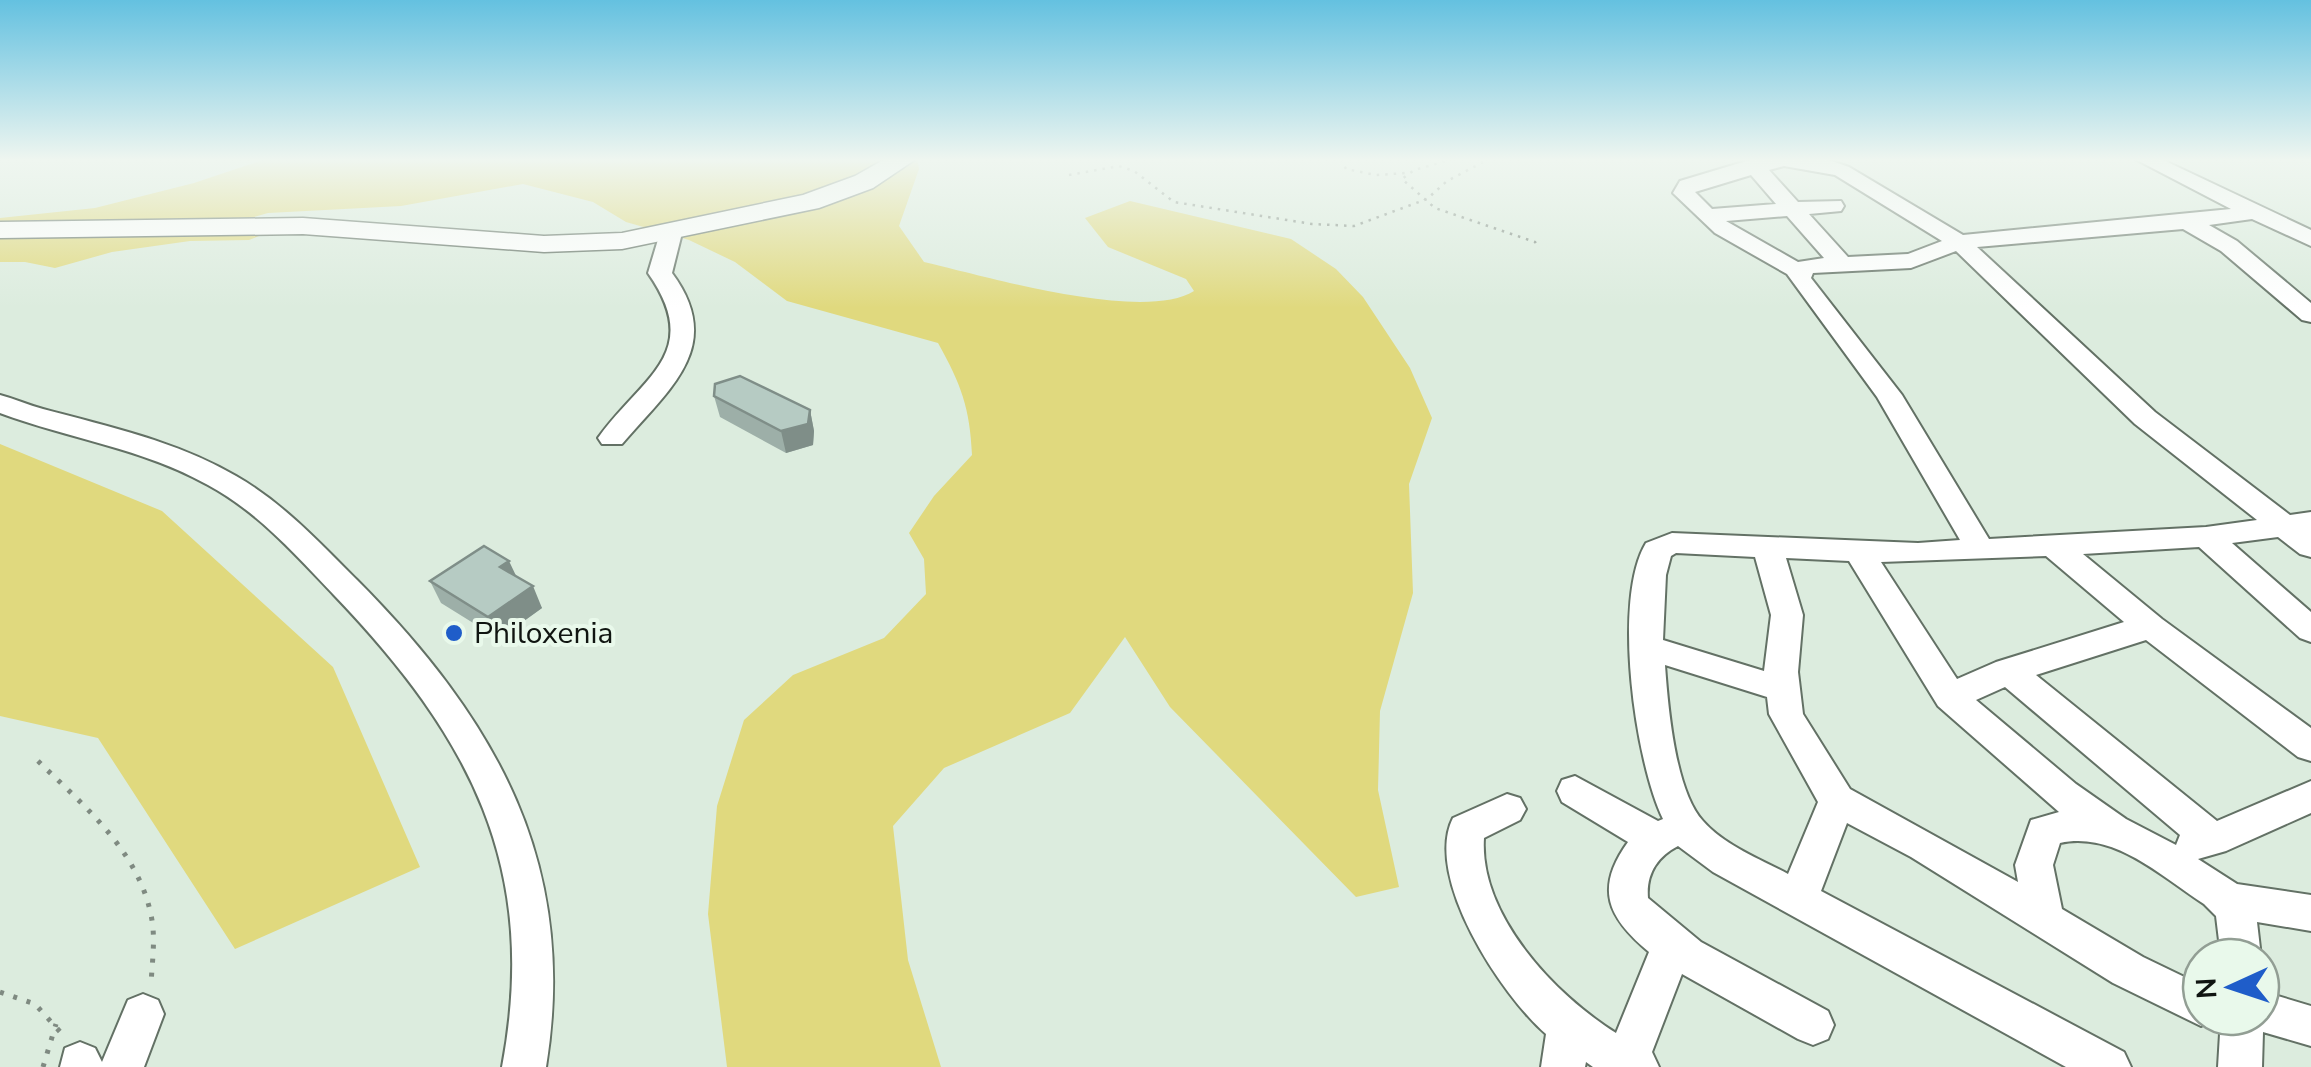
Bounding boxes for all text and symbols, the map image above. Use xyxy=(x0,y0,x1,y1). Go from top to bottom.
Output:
place label: Philoxenia xyxy=(474,613,613,654)
marker: Philoxenia xyxy=(443,622,465,644)
north arrow xyxy=(2181,937,2281,1037)
text: N xyxy=(2188,977,2227,1000)

